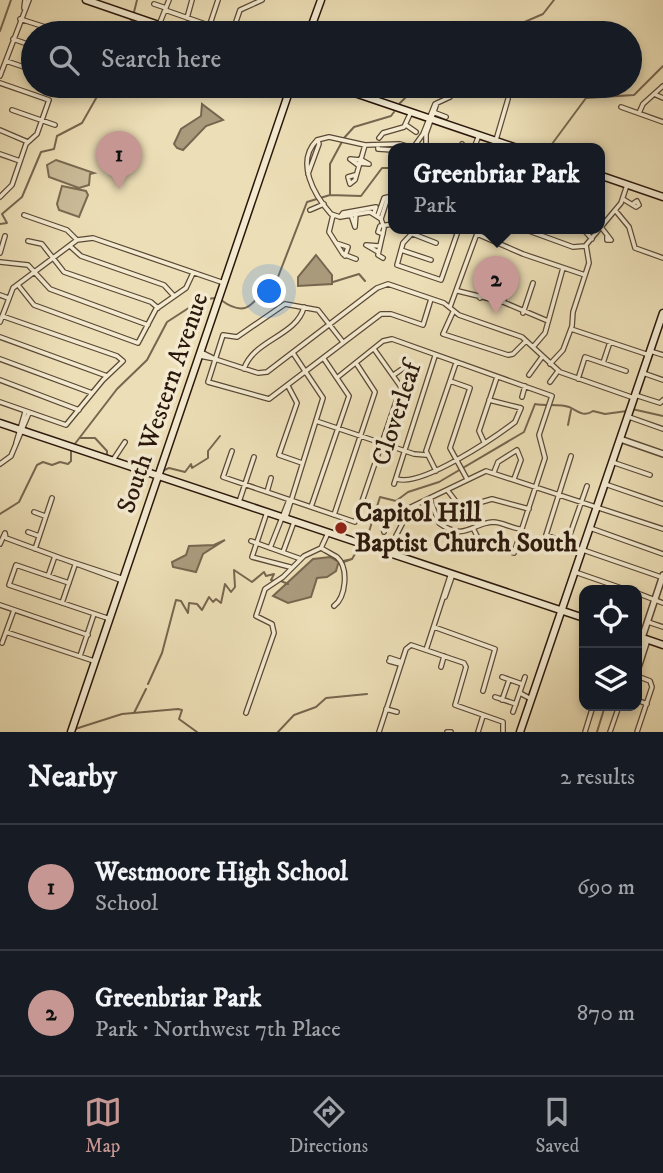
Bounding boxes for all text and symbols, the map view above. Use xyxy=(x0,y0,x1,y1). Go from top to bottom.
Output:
search box xyxy=(21,21,642,98)
icon: search xyxy=(45,41,83,79)
text: Search here xyxy=(101,43,221,76)
pin: 1 xyxy=(96,131,142,189)
popup xyxy=(388,143,605,234)
text: Greenbriar Park xyxy=(413,158,580,191)
text: Park xyxy=(413,191,456,220)
pin: 2 xyxy=(473,256,519,314)
your location xyxy=(252,274,286,308)
street label: South Western Avenue xyxy=(110,288,216,518)
street label: Cloverleaf xyxy=(365,354,430,470)
place label: Capitol Hill Baptist Church South xyxy=(355,497,578,560)
marker: Capitol Hill Baptist Church South xyxy=(333,520,349,536)
map controls xyxy=(579,585,642,711)
button: locate xyxy=(579,585,642,648)
button: layers xyxy=(579,648,642,711)
text: Nearby xyxy=(28,759,117,796)
text: 2 results xyxy=(560,763,635,792)
text: Westmoore High School xyxy=(95,856,348,889)
text: 1 xyxy=(47,873,55,902)
text: 690 m xyxy=(577,873,635,902)
text: School xyxy=(95,889,158,918)
text: Greenbriar Park xyxy=(95,982,261,1015)
text: 2 xyxy=(45,999,57,1028)
text: 870 m xyxy=(577,999,635,1028)
text: Park · Northwest 7th Place xyxy=(95,1015,341,1044)
tab: Map xyxy=(84,1093,122,1158)
tab: Directions xyxy=(289,1093,368,1158)
tab: Saved xyxy=(536,1093,579,1158)

